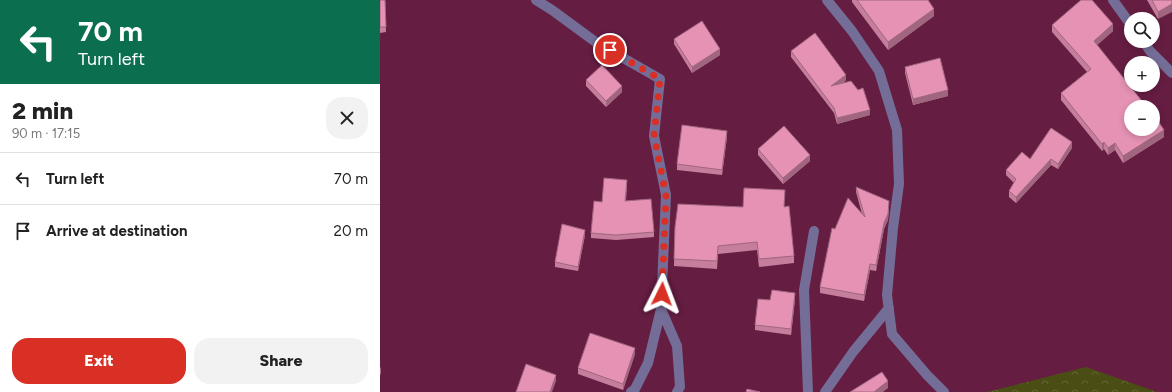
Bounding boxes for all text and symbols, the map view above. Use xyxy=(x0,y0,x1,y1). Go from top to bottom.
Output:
map controls xyxy=(1124,12,1160,136)
button: search xyxy=(1124,12,1160,48)
text: 70 m xyxy=(78,14,143,48)
icon: left xyxy=(12,16,64,68)
pin xyxy=(593,33,627,67)
icon: arrive xyxy=(599,39,621,61)
text: Turn left xyxy=(78,48,145,70)
button: + xyxy=(1124,56,1160,92)
text: 2 min xyxy=(12,96,73,125)
button: close xyxy=(326,97,368,139)
button: − xyxy=(1124,100,1160,136)
text: 90 m · 17:15 xyxy=(12,126,80,141)
icon: left xyxy=(12,168,34,190)
text: Turn left xyxy=(46,170,104,188)
text: 70 m xyxy=(334,170,368,188)
icon: arrive xyxy=(12,220,34,242)
text: Arrive at destination xyxy=(46,222,187,240)
text: 20 m xyxy=(334,222,368,240)
position arrow xyxy=(641,273,683,315)
button: Exit xyxy=(12,338,186,384)
button: Share xyxy=(194,338,368,384)

